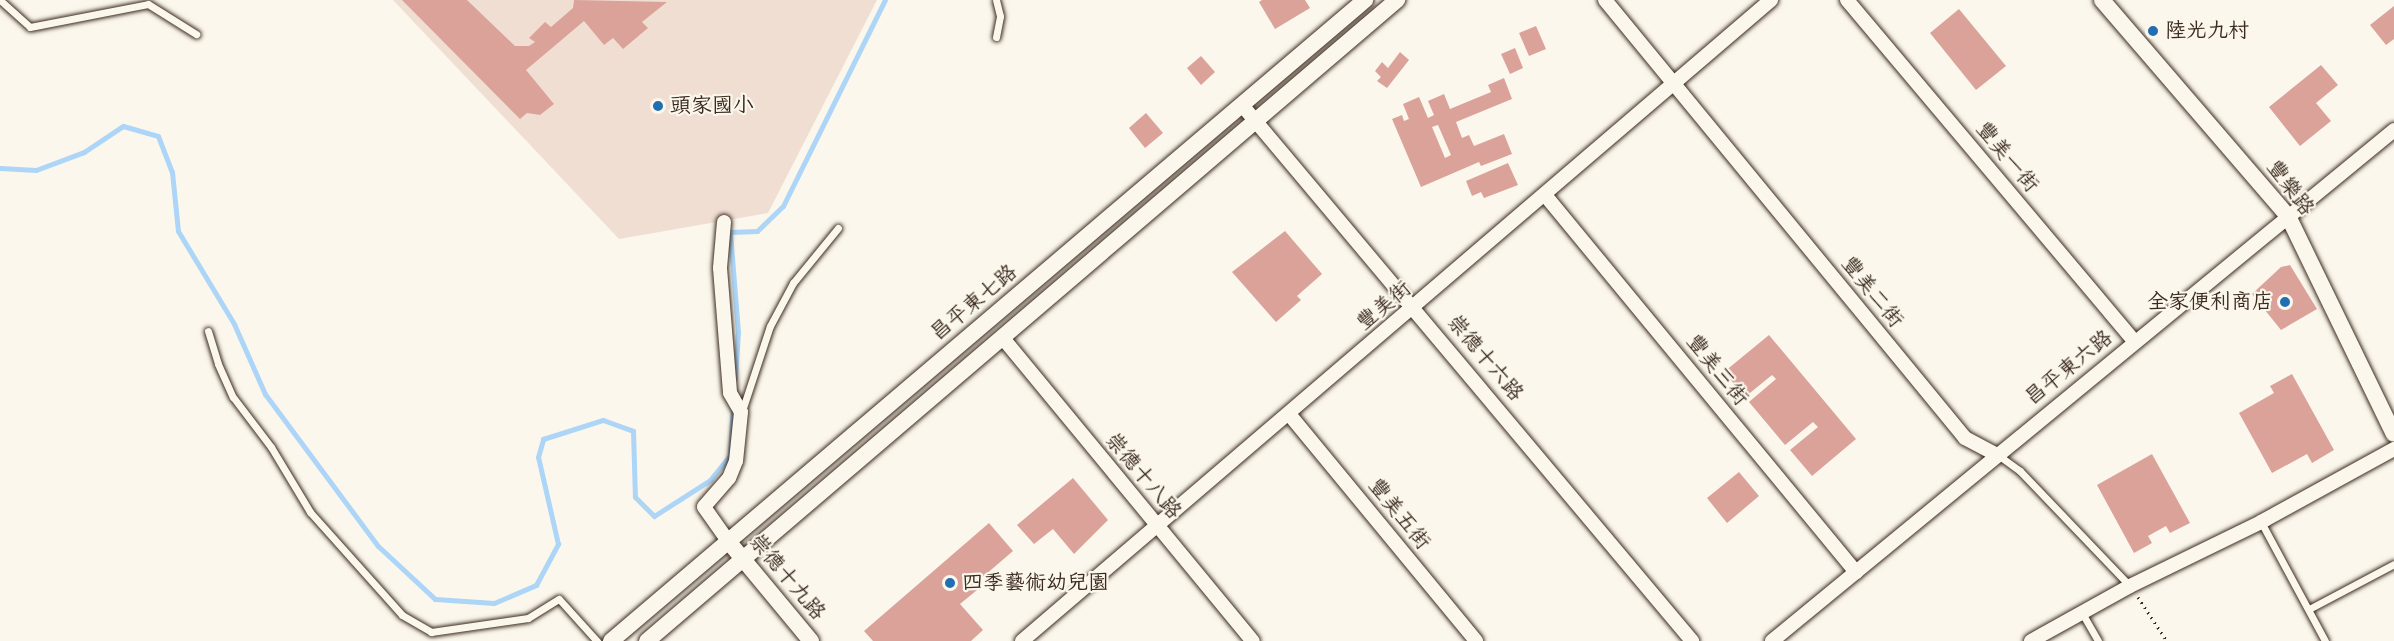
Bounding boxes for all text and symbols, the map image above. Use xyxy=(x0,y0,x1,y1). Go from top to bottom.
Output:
place label: 陸光九村 xyxy=(2165,18,2249,44)
marker: 陸光九村 xyxy=(2146,24,2160,38)
place label: 頭家國小 xyxy=(670,93,754,119)
marker: 頭家國小 xyxy=(651,99,665,113)
street label: 豐美一街 xyxy=(1970,117,2044,197)
street label: 豐樂路 xyxy=(2261,155,2319,221)
street label: 豐美二街 xyxy=(1836,251,1908,333)
street label: 昌平東七路 xyxy=(926,260,1022,346)
street label: 豐美街 xyxy=(1352,276,1416,336)
place label: 全家便利商店 xyxy=(2147,289,2273,315)
marker: 全家便利商店 xyxy=(2278,295,2292,309)
street label: 崇德十六路 xyxy=(1442,310,1528,406)
street label: 昌平東六路 xyxy=(2020,325,2118,411)
street label: 豐美三街 xyxy=(1681,329,1753,411)
street label: 崇德十八路 xyxy=(1100,428,1186,524)
street label: 豐美五街 xyxy=(1363,473,1435,555)
street label: 崇德十九路 xyxy=(744,529,830,625)
place label: 四季藝術幼兒園 xyxy=(962,570,1109,596)
marker: 四季藝術幼兒園 xyxy=(943,576,957,590)

